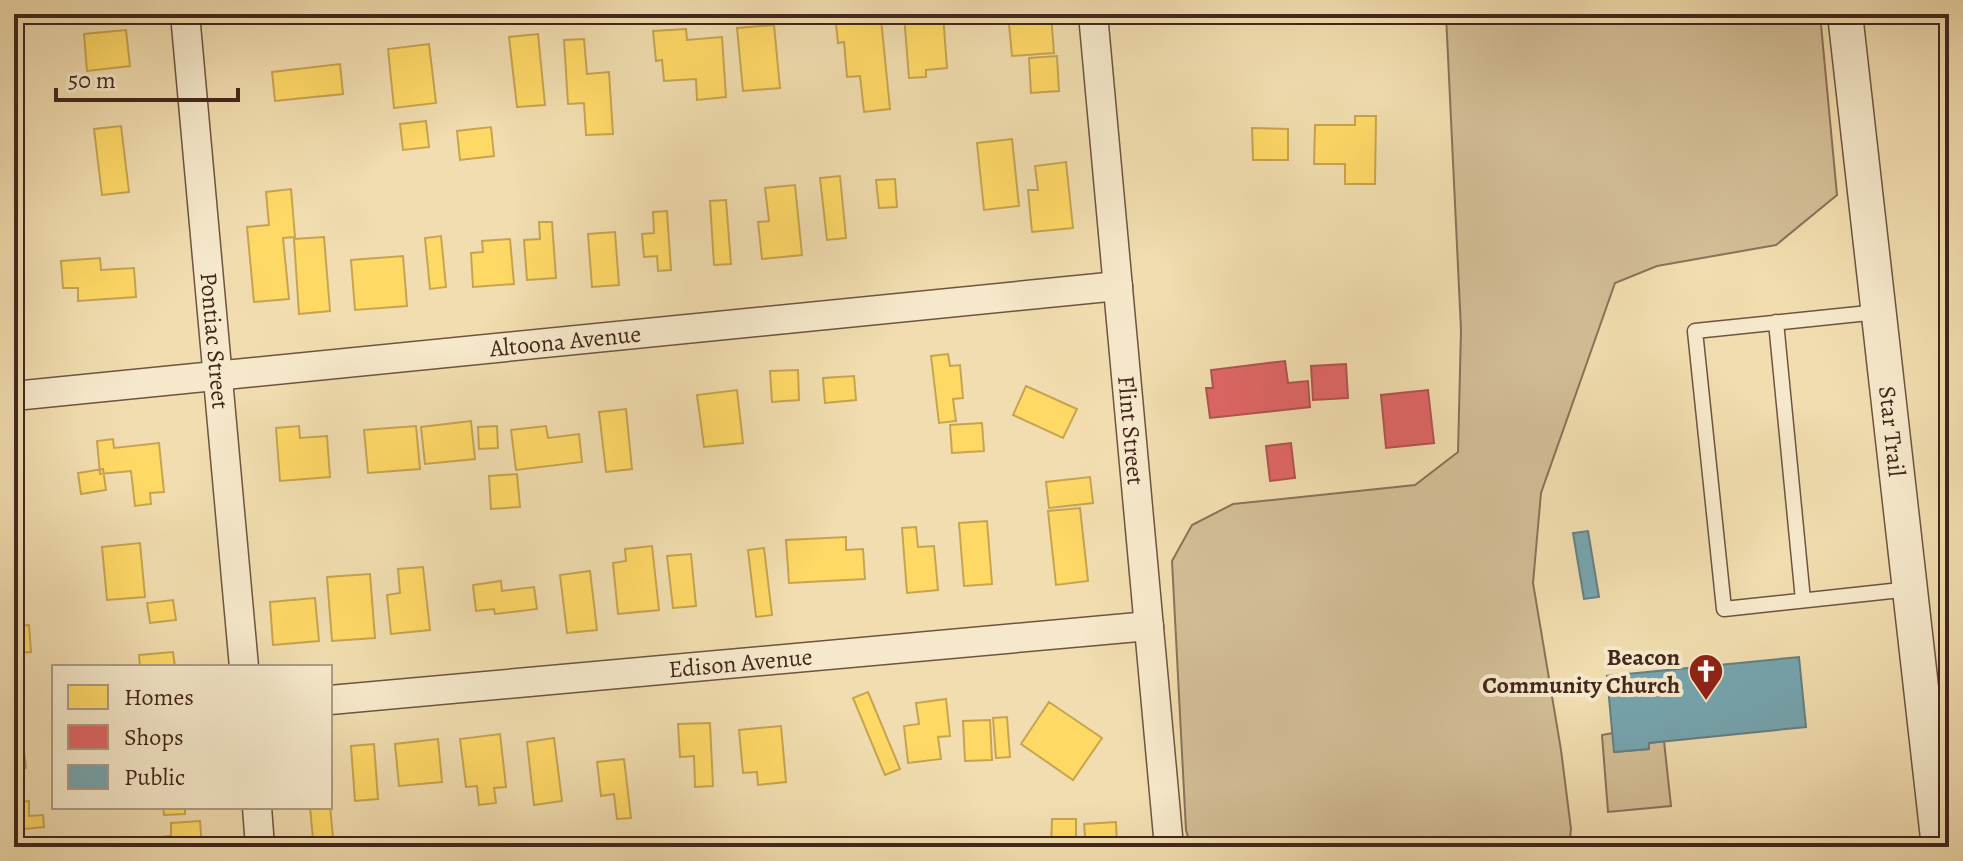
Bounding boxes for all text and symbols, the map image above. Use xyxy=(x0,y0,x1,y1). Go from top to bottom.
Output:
scale bar xyxy=(56,52,238,102)
text: 50 m xyxy=(68,64,116,96)
street label: Pontiac Street xyxy=(192,271,237,410)
street label: Altoona Avenue xyxy=(487,318,642,365)
street label: Flint Street xyxy=(1110,374,1152,486)
street label: Star Trail xyxy=(1871,384,1913,478)
street label: Edison Avenue xyxy=(667,640,814,685)
place label: Beacon Community Church xyxy=(1482,641,1681,701)
church icon: Beacon Community Church xyxy=(1687,652,1725,702)
legend xyxy=(52,665,332,809)
text: Homes xyxy=(124,681,194,713)
text: Shops xyxy=(124,721,184,753)
text: Public xyxy=(124,761,185,793)

